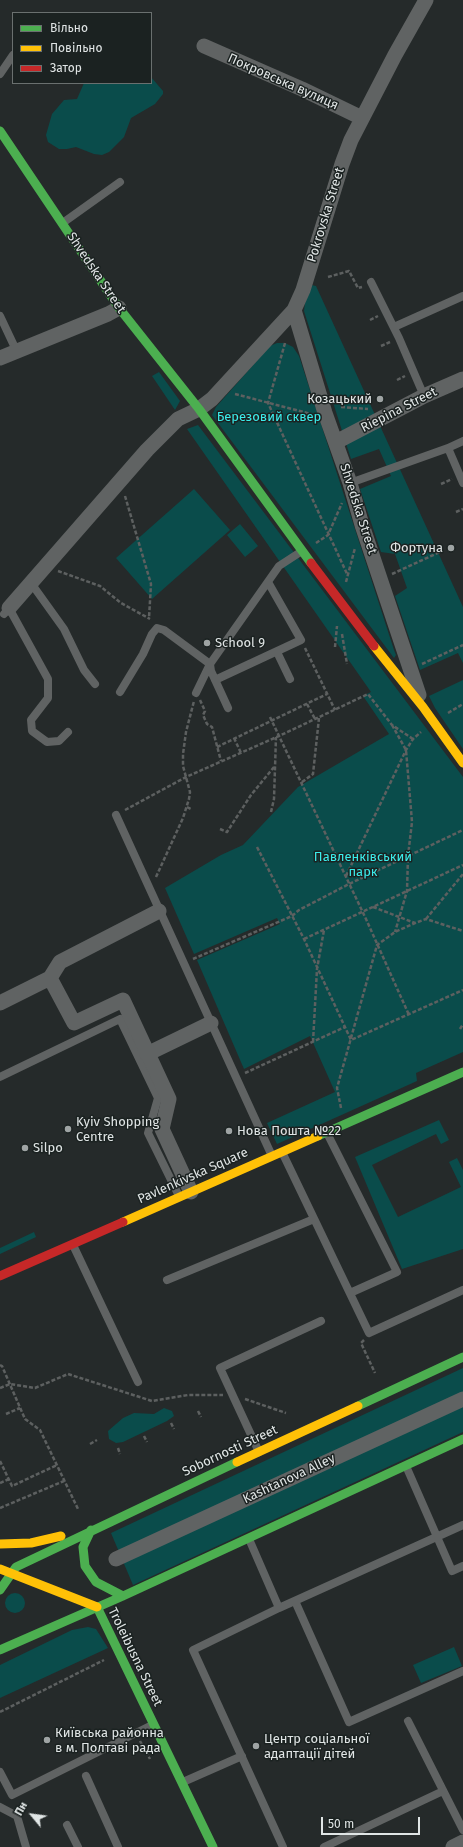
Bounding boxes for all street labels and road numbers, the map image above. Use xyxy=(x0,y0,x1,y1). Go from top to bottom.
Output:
street label: Покровська вулиця xyxy=(225,51,341,113)
street label: Pokrovska Street xyxy=(304,166,348,264)
street label: Shvedska Street xyxy=(63,230,129,316)
street label: Riepina Street xyxy=(358,384,440,436)
street label: Shvedska Street xyxy=(336,462,380,556)
street label: Pavlenkivska Square xyxy=(135,1145,251,1207)
street label: Sobornosti Street xyxy=(180,1422,280,1480)
street label: Kashtanova Alley xyxy=(240,1451,338,1507)
street label: Troleibusna Street xyxy=(104,1605,166,1709)

